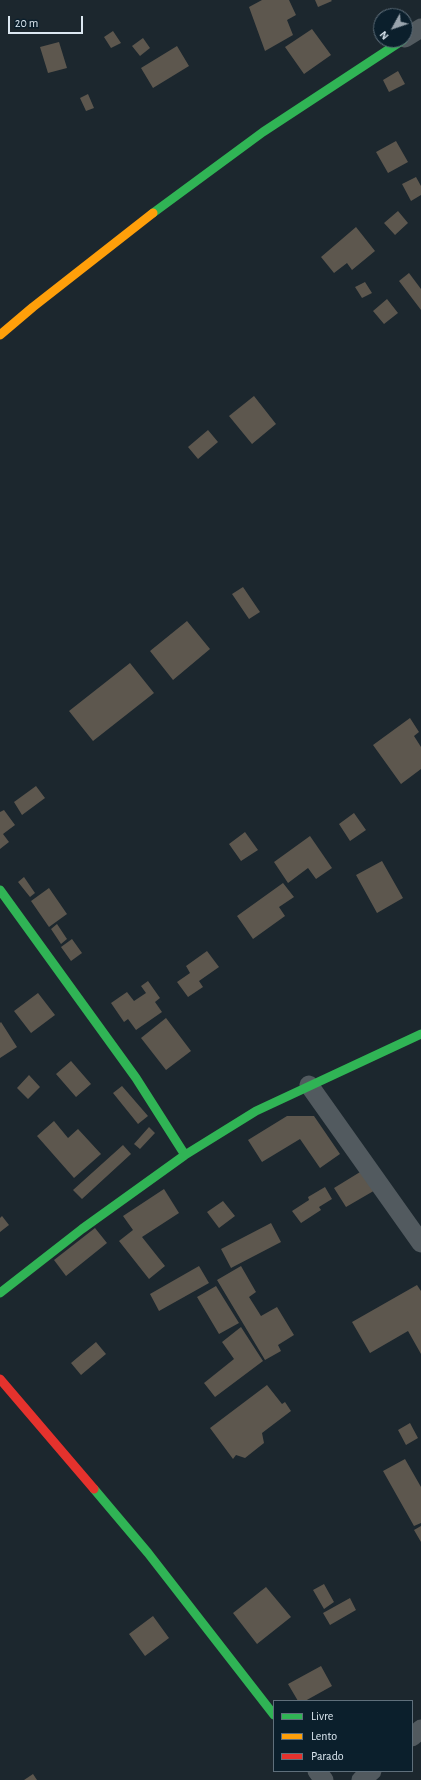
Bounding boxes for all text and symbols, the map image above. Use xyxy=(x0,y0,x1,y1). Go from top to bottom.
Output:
scale bar xyxy=(10,8,85,34)
north arrow xyxy=(373,8,413,48)
text: 20 m xyxy=(15,17,38,29)
text: N xyxy=(378,29,391,42)
legend xyxy=(273,1700,413,1772)
text: Livre xyxy=(311,1710,333,1722)
text: Lento xyxy=(311,1730,337,1742)
text: Parado xyxy=(311,1750,344,1762)

